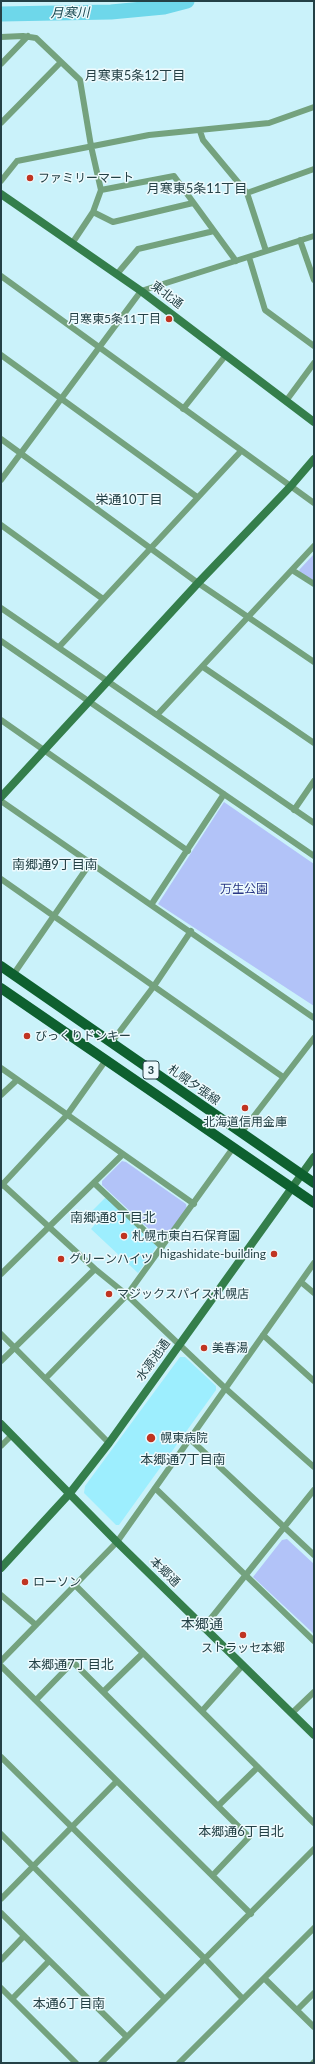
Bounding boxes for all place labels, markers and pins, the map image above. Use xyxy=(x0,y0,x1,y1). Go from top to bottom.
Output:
place label: ファミリーマート xyxy=(38,171,134,185)
marker: ファミリーマート xyxy=(25,173,35,183)
place label: 月寒東5条11丁目 xyxy=(68,312,161,326)
marker: 月寒東5条11丁目 xyxy=(164,314,174,324)
place label: びっくりドンキー xyxy=(35,1029,131,1043)
marker: びっくりドンキー xyxy=(22,1031,32,1041)
marker: 北海道信用金庫 xyxy=(240,1103,250,1113)
place label: 北海道信用金庫 xyxy=(203,1115,287,1129)
place label: 札幌市東白石保育園 xyxy=(132,1229,240,1243)
marker: 札幌市東白石保育園 xyxy=(119,1231,129,1241)
place label: higashidate-building xyxy=(160,1247,266,1261)
marker: higashidate-building xyxy=(269,1249,279,1259)
place label: グリーンハイツ xyxy=(69,1252,153,1266)
marker: グリーンハイツ xyxy=(56,1254,66,1264)
place label: マジックスパイス札幌店 xyxy=(117,1287,249,1301)
marker: マジックスパイス札幌店 xyxy=(104,1289,114,1299)
place label: 美春湯 xyxy=(212,1341,248,1355)
marker: 美春湯 xyxy=(199,1343,209,1353)
place label: 幌東病院 xyxy=(160,1431,208,1445)
marker: 幌東病院 xyxy=(145,1432,157,1444)
place label: ローソン xyxy=(33,1575,81,1589)
marker: ローソン xyxy=(20,1577,30,1587)
marker: ストラッセ本郷 xyxy=(238,1630,248,1640)
place label: ストラッセ本郷 xyxy=(201,1641,285,1655)

